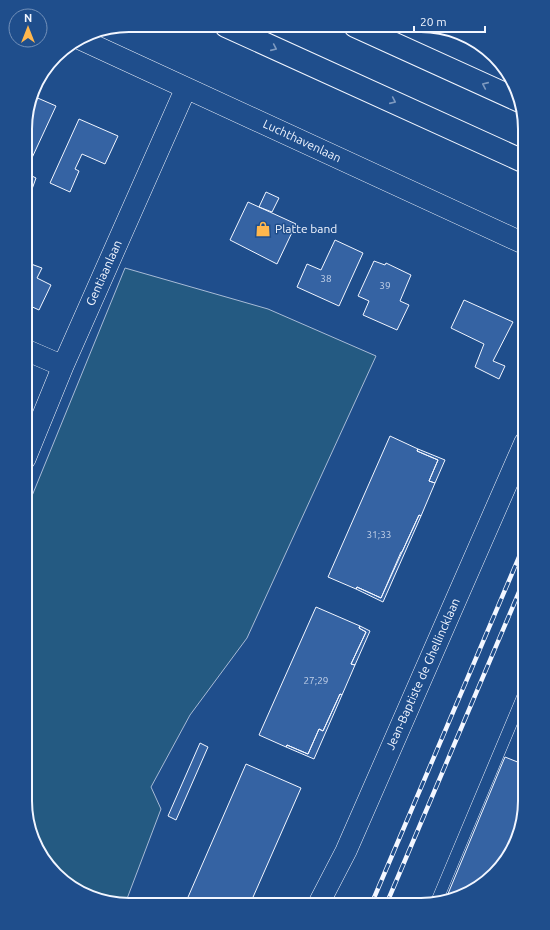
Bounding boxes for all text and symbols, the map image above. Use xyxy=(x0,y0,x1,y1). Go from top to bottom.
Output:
north arrow xyxy=(8,8,48,48)
scale bar xyxy=(414,8,485,34)
text: N xyxy=(24,12,32,24)
text: 20 m xyxy=(420,15,447,28)
one-way arrow xyxy=(271,43,278,51)
one-way arrow xyxy=(481,82,489,90)
one-way arrow xyxy=(389,97,396,105)
street label: Luchthavenlaan xyxy=(261,117,343,164)
shop icon: Platte band xyxy=(254,220,272,238)
place label: Platte band xyxy=(275,222,337,235)
street label: Gentiaanlaan xyxy=(83,238,124,308)
house number: 38 xyxy=(320,273,332,284)
house number: 39 xyxy=(379,280,391,291)
house number: 31;33 xyxy=(366,529,392,540)
street label: Jean-Baptiste de Ghellincklaan xyxy=(383,596,462,752)
house number: 27;29 xyxy=(303,675,329,686)

